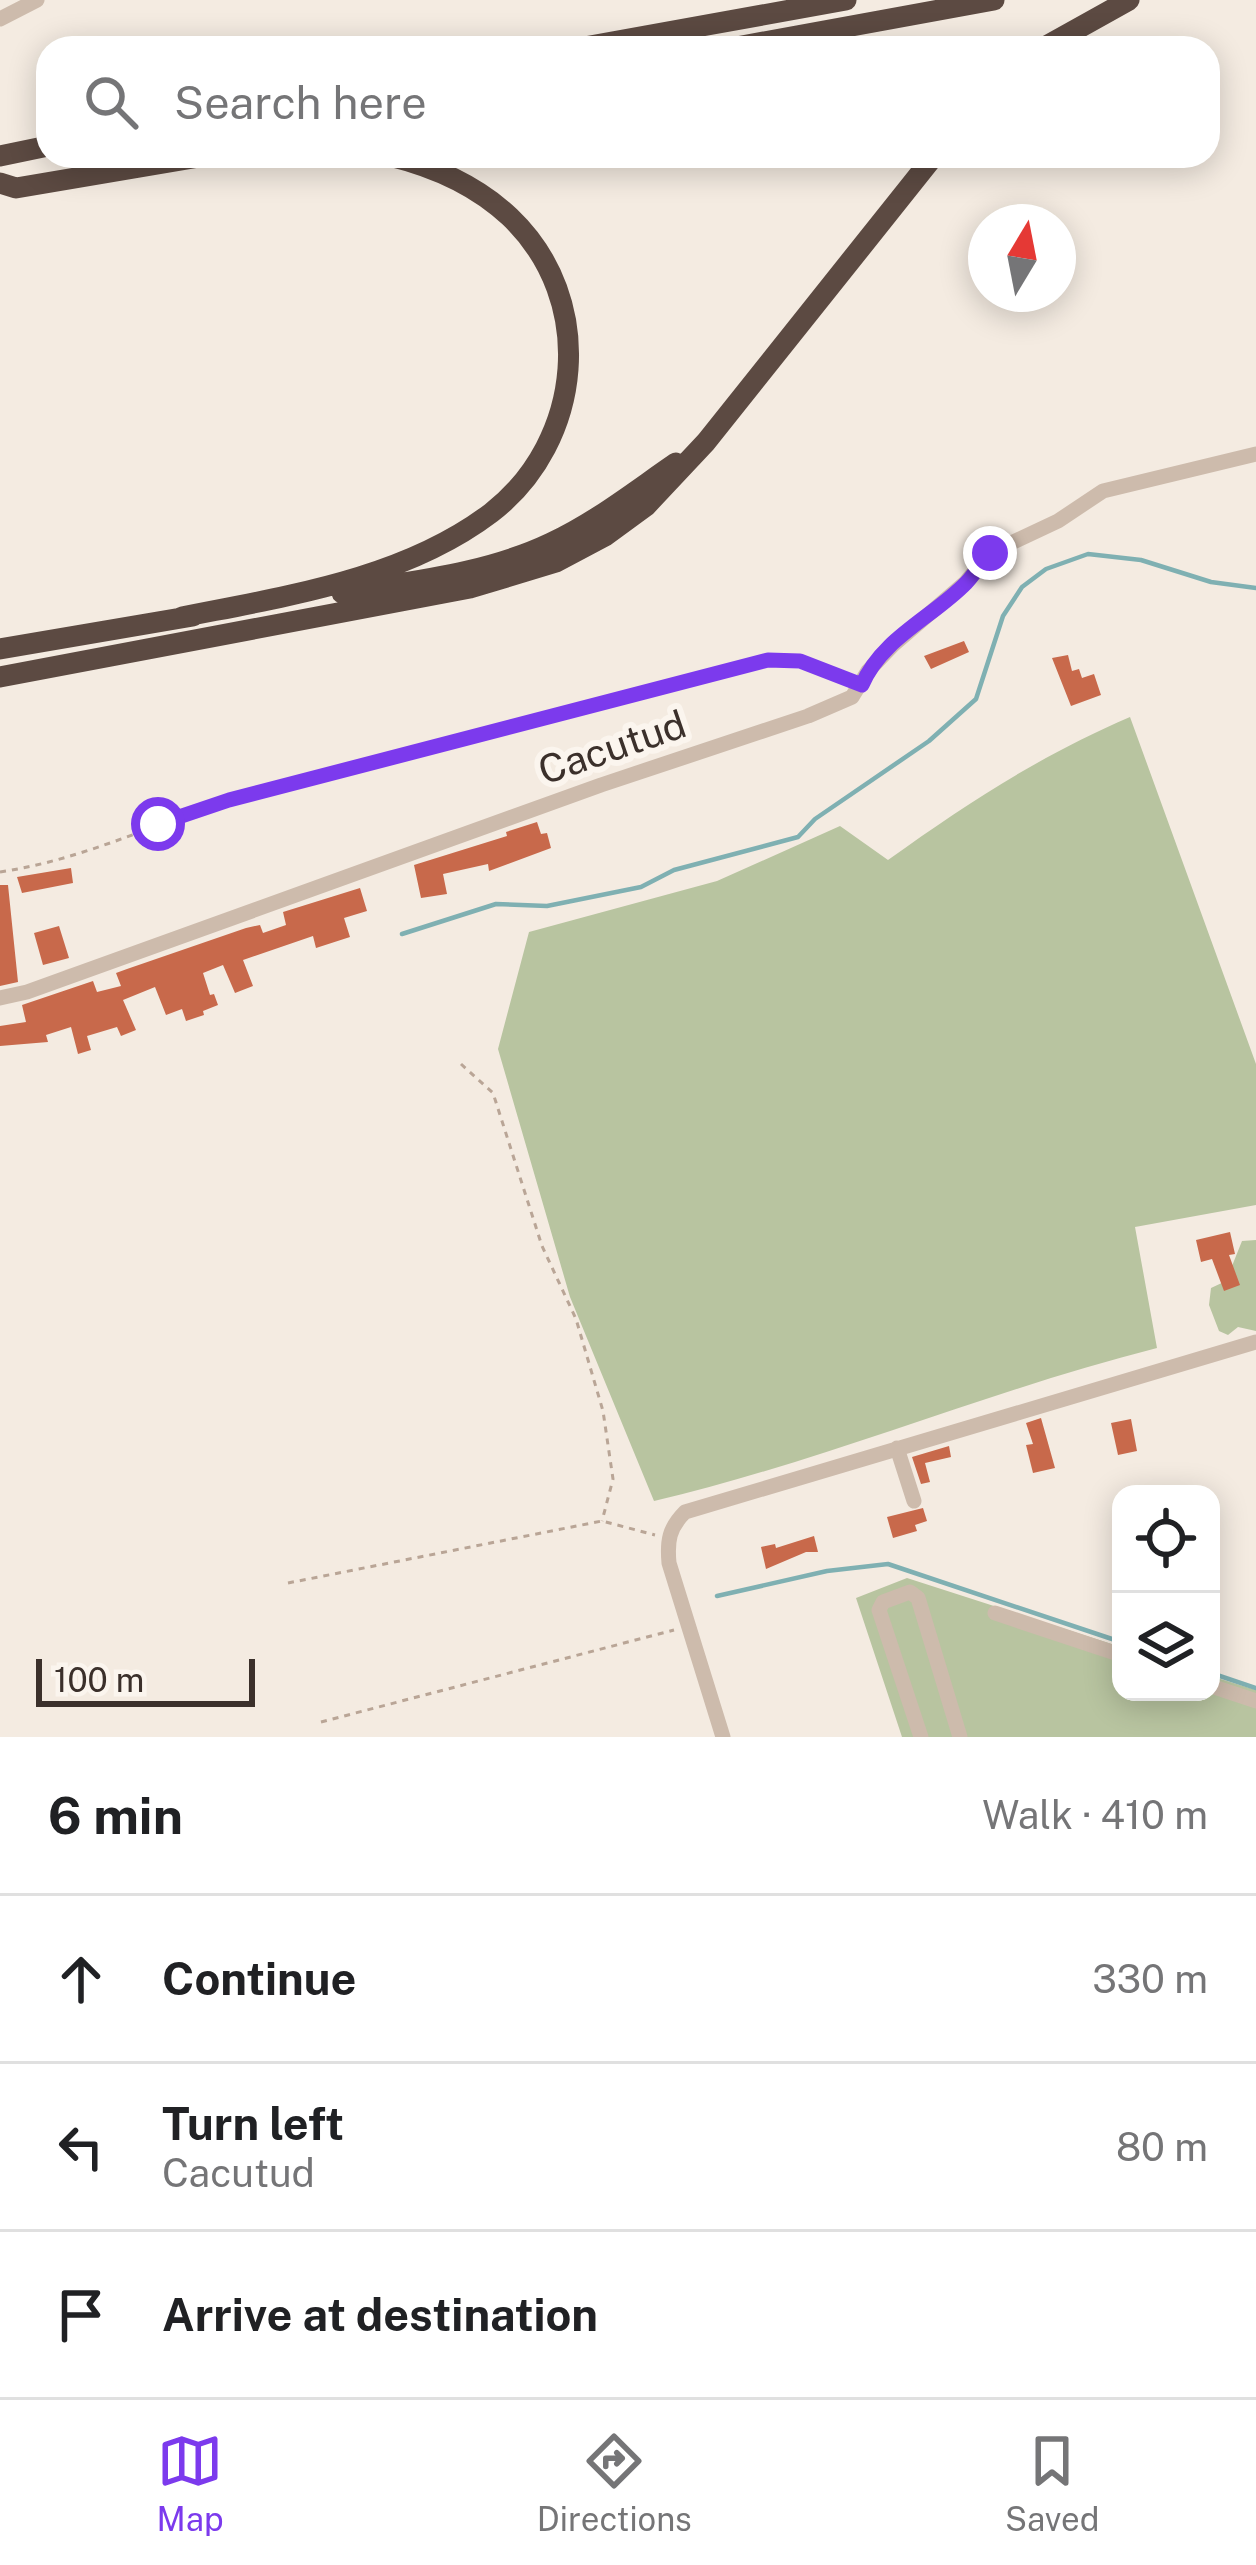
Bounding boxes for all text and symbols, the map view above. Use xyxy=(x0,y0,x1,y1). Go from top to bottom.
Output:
search box xyxy=(36,36,1220,168)
icon: search xyxy=(78,69,144,135)
text: Search here xyxy=(174,76,427,129)
north arrow xyxy=(968,204,1076,312)
route end xyxy=(963,526,1017,580)
street label: Cacutud xyxy=(532,700,692,794)
route start xyxy=(131,797,185,851)
map controls xyxy=(1112,1485,1220,1701)
button: locate xyxy=(1112,1485,1220,1593)
button: layers xyxy=(1112,1593,1220,1701)
scale bar xyxy=(36,1653,255,1706)
text: 100 m xyxy=(54,1661,144,1699)
text: 6 min xyxy=(48,1786,183,1845)
text: Walk · 410 m xyxy=(982,1792,1208,1838)
icon: ahead xyxy=(48,1946,114,2012)
text: Continue xyxy=(162,1952,356,2005)
text: 330 m xyxy=(1092,1956,1208,2002)
text: Turn left xyxy=(162,2097,344,2150)
icon: left xyxy=(48,2114,114,2180)
text: 80 m xyxy=(1116,2124,1208,2170)
text: Cacutud xyxy=(162,2150,315,2196)
icon: arrive xyxy=(48,2282,114,2348)
text: Arrive at destination xyxy=(162,2288,598,2341)
tab: Map xyxy=(157,2428,224,2538)
tab: Directions xyxy=(537,2428,692,2538)
tab: Saved xyxy=(1005,2428,1099,2538)

